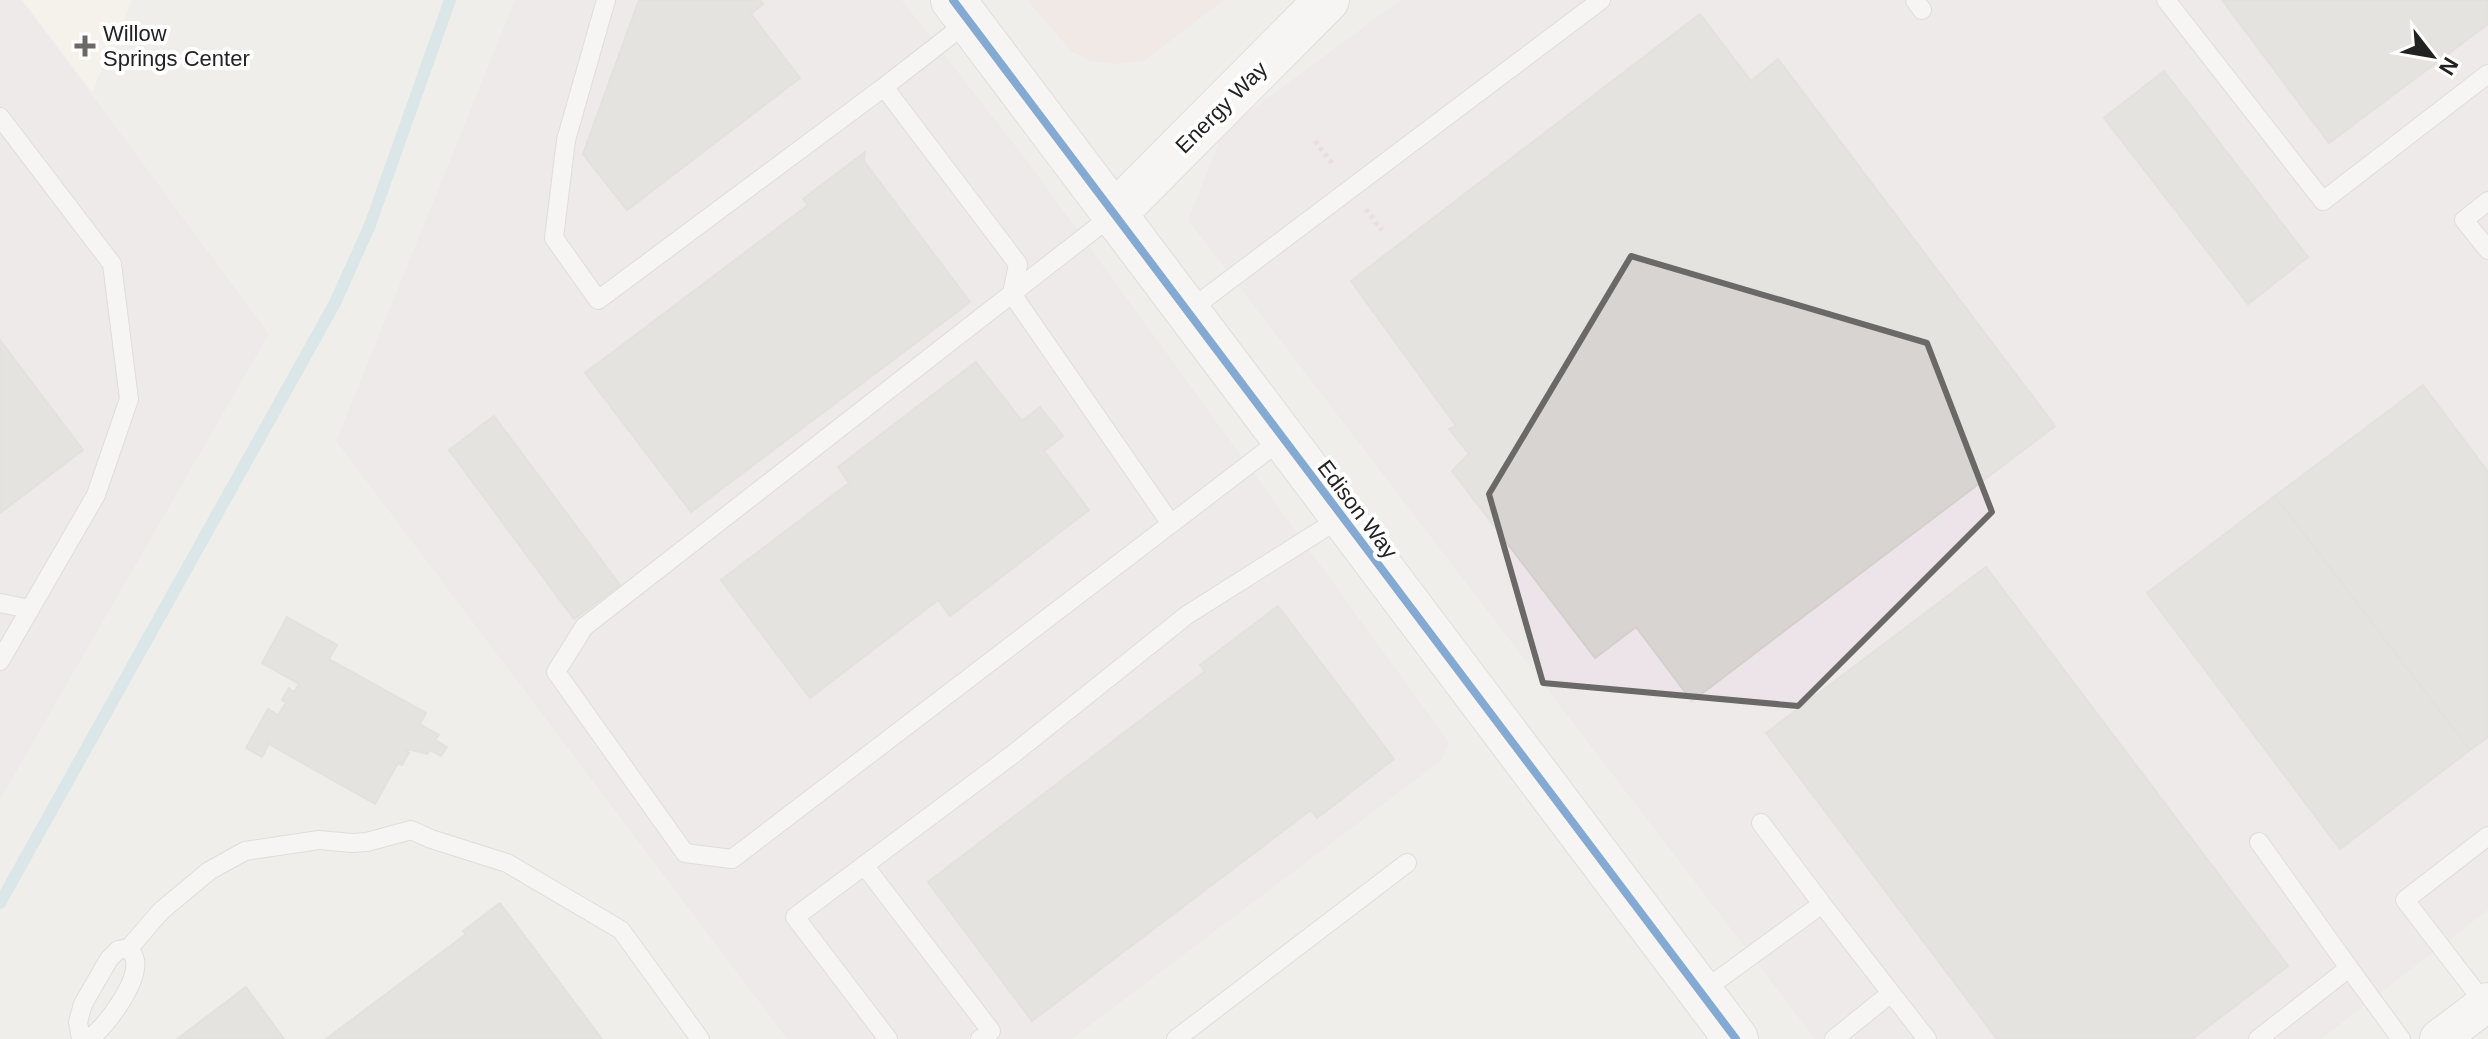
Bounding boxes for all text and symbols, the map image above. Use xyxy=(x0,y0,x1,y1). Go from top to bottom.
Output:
north arrow xyxy=(2392,16,2472,96)
place label: Willow Springs Center xyxy=(103,21,250,71)
marker: Willow Springs Center xyxy=(74,35,96,57)
text: N xyxy=(2434,53,2464,79)
street label: Energy Way xyxy=(1170,56,1272,158)
street label: Edison Way xyxy=(1313,455,1403,563)

